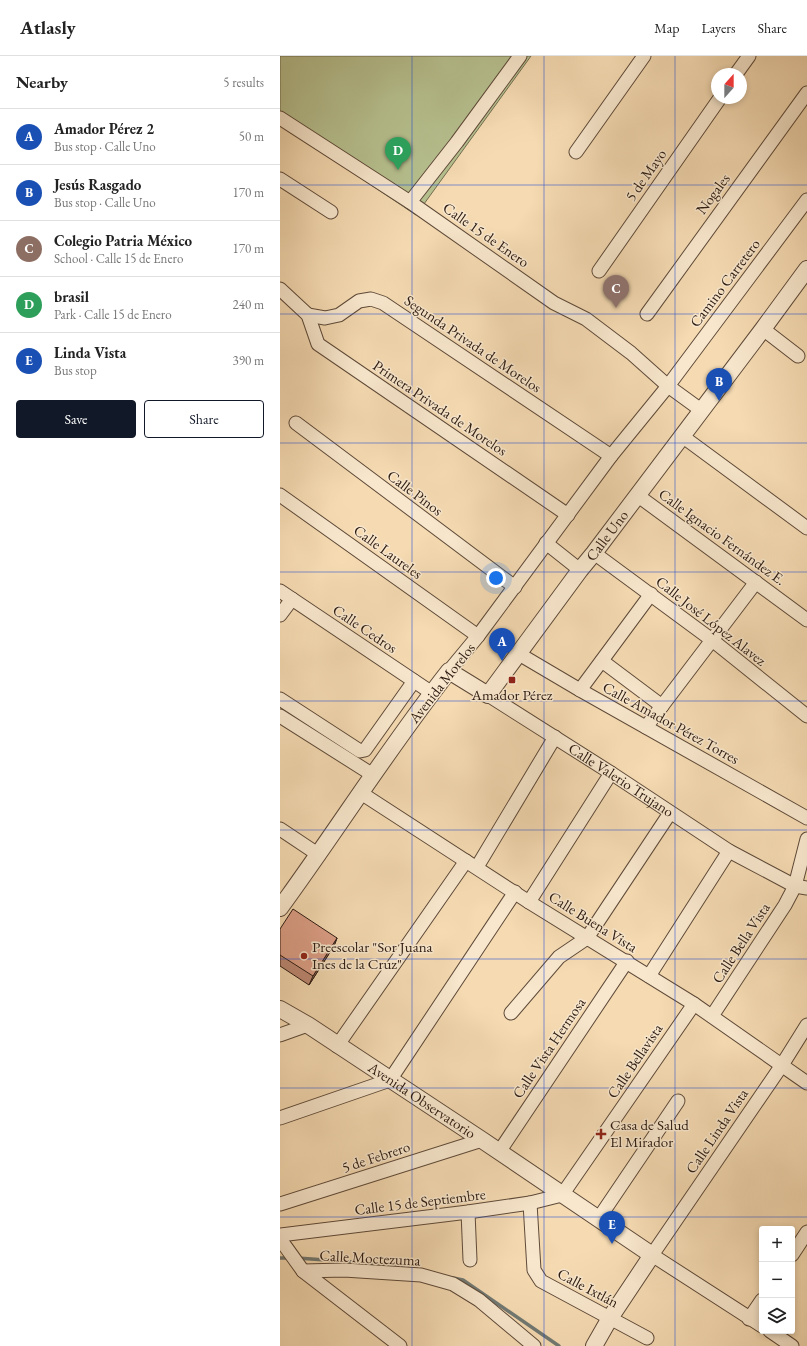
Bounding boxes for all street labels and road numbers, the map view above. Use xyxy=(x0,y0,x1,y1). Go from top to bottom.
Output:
street label: 5 de Mayo xyxy=(621,145,670,204)
street label: Nogales xyxy=(691,169,734,218)
street label: Calle 15 de Enero xyxy=(439,198,533,271)
street label: Camino Carretero xyxy=(685,235,764,331)
street label: Segunda Privada de Morelos xyxy=(401,291,546,397)
street label: Primera Privada de Morelos xyxy=(369,355,511,460)
street label: Calle Pinos xyxy=(384,466,447,520)
street label: Calle Ignacio Fernández E. xyxy=(655,484,790,589)
street label: Calle Uno xyxy=(581,506,632,565)
street label: Calle Laureles xyxy=(350,520,427,583)
street label: Calle José López Alavez xyxy=(652,572,771,670)
street label: Calle Cedros xyxy=(329,600,401,657)
street label: Avenida Morelos xyxy=(404,639,479,728)
street label: Calle Amador Pérez Torres xyxy=(600,677,743,768)
street label: Calle Valerio Trujano xyxy=(565,738,678,821)
street label: Calle Buena Vista xyxy=(545,887,641,956)
street label: Calle Bella Vista xyxy=(707,899,774,987)
street label: Calle Vista Hermosa xyxy=(508,994,589,1102)
street label: Calle Bellavista xyxy=(603,1020,667,1102)
street label: Avenida Observatorio xyxy=(364,1057,480,1142)
street label: Calle Linda Vista xyxy=(681,1085,752,1177)
street label: 5 de Febrero xyxy=(339,1137,412,1176)
street label: Calle 15 de Septiembre xyxy=(353,1184,487,1219)
street label: Calle Moctezuma xyxy=(319,1245,421,1270)
street label: Calle Ixtlán xyxy=(554,1264,622,1312)

